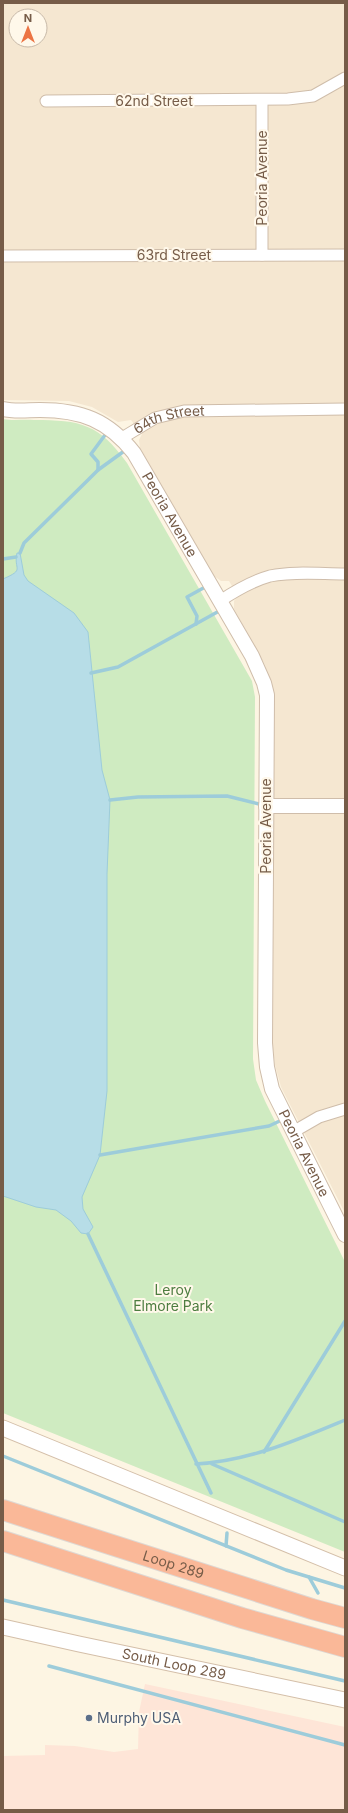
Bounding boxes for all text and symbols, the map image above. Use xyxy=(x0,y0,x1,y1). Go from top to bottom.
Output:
north arrow xyxy=(8,8,48,48)
text: N xyxy=(24,11,32,25)
street label: 62nd Street xyxy=(115,92,193,109)
street label: Peoria Avenue xyxy=(253,130,270,226)
street label: 63rd Street xyxy=(137,246,212,263)
street label: 64th Street xyxy=(130,402,205,437)
street label: Peoria Avenue xyxy=(139,469,201,560)
street label: Peoria Avenue xyxy=(257,778,274,874)
street label: Peoria Avenue xyxy=(276,1106,333,1199)
park label: Leroy Elmore Park xyxy=(133,1281,213,1314)
street label: Loop 289 xyxy=(141,1546,206,1582)
street label: South Loop 289 xyxy=(121,1644,228,1683)
place label: Murphy USA xyxy=(97,1709,181,1726)
marker: Murphy USA xyxy=(84,1713,94,1723)

